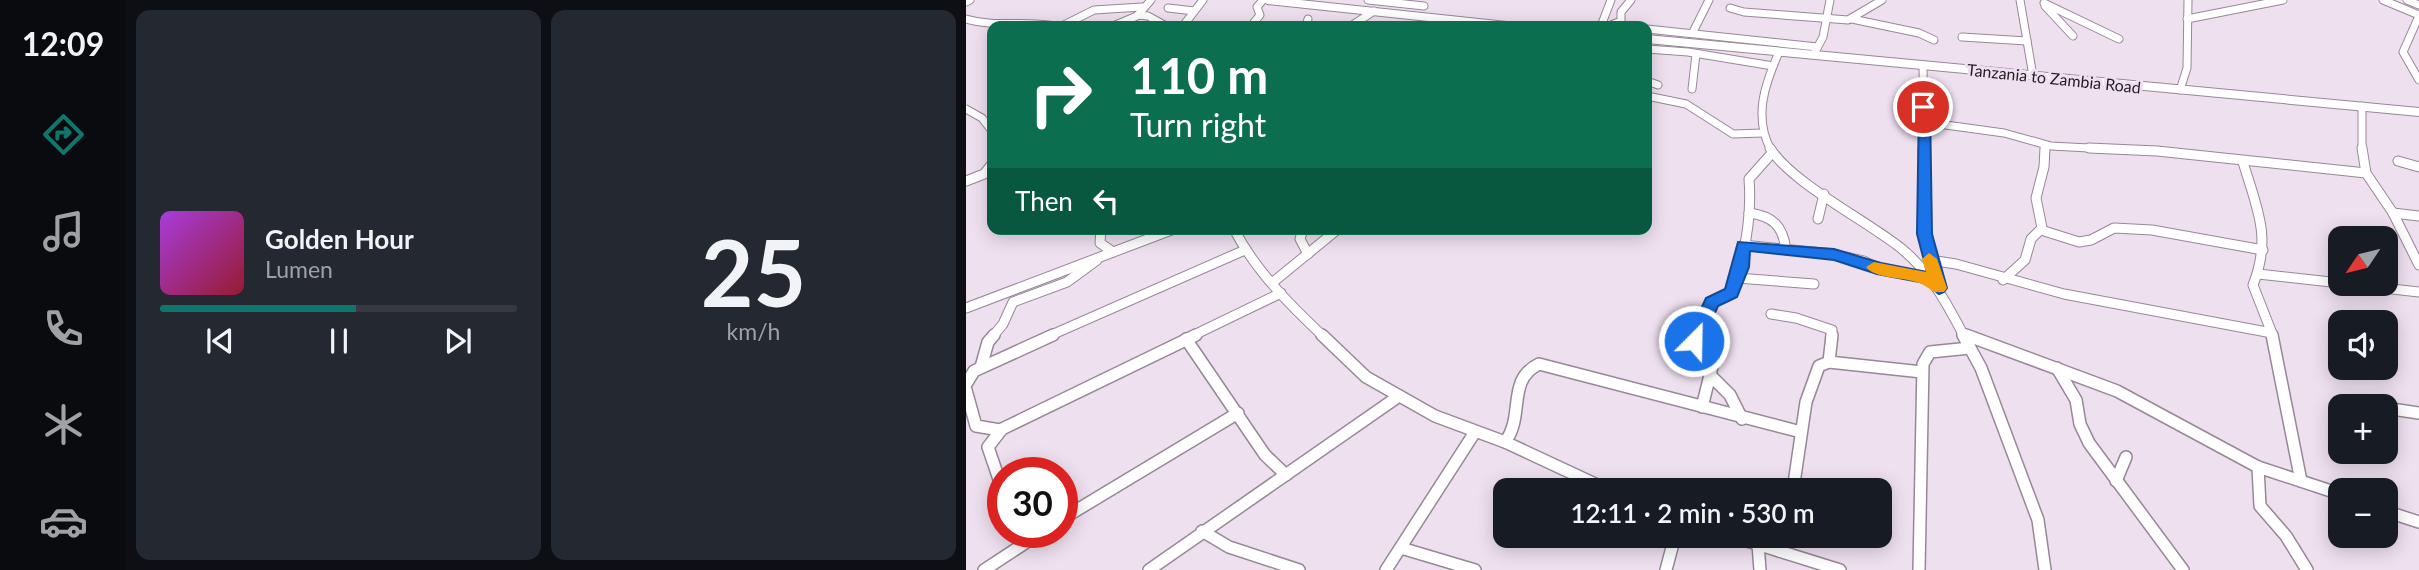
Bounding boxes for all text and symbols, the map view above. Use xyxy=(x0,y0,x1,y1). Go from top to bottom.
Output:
text: 12:09 xyxy=(22,24,104,63)
text: 110 m xyxy=(1130,46,1268,104)
icon: right xyxy=(1015,49,1106,140)
street label: Tanzania to Zambia Road xyxy=(1966,59,2142,97)
pin xyxy=(1893,77,1953,137)
icon: arrive xyxy=(1904,88,1942,126)
text: Turn right xyxy=(1130,105,1266,144)
icon: directions xyxy=(39,110,88,159)
icon: left xyxy=(1087,182,1125,220)
text: Then xyxy=(1015,185,1073,217)
icon: music xyxy=(39,207,88,256)
text: 25 xyxy=(701,217,806,326)
text: Golden Hour xyxy=(265,223,414,255)
north arrow xyxy=(2328,226,2398,296)
map controls xyxy=(2328,226,2398,548)
text: Lumen xyxy=(265,255,333,283)
icon: phone xyxy=(39,304,88,353)
position arrow xyxy=(1657,304,1731,378)
button: sound xyxy=(2328,310,2398,380)
text: km/h xyxy=(727,317,780,345)
icon: previous xyxy=(201,322,239,360)
icon: pause xyxy=(320,322,358,360)
icon: next xyxy=(439,322,477,360)
button: + xyxy=(2328,394,2398,464)
icon: climate xyxy=(39,400,88,449)
speed limit sign: 30 xyxy=(987,457,1078,548)
button: − xyxy=(2328,478,2398,548)
icon: car xyxy=(39,497,88,546)
text: 12:11 · 2 min · 530 m xyxy=(1570,497,1815,529)

